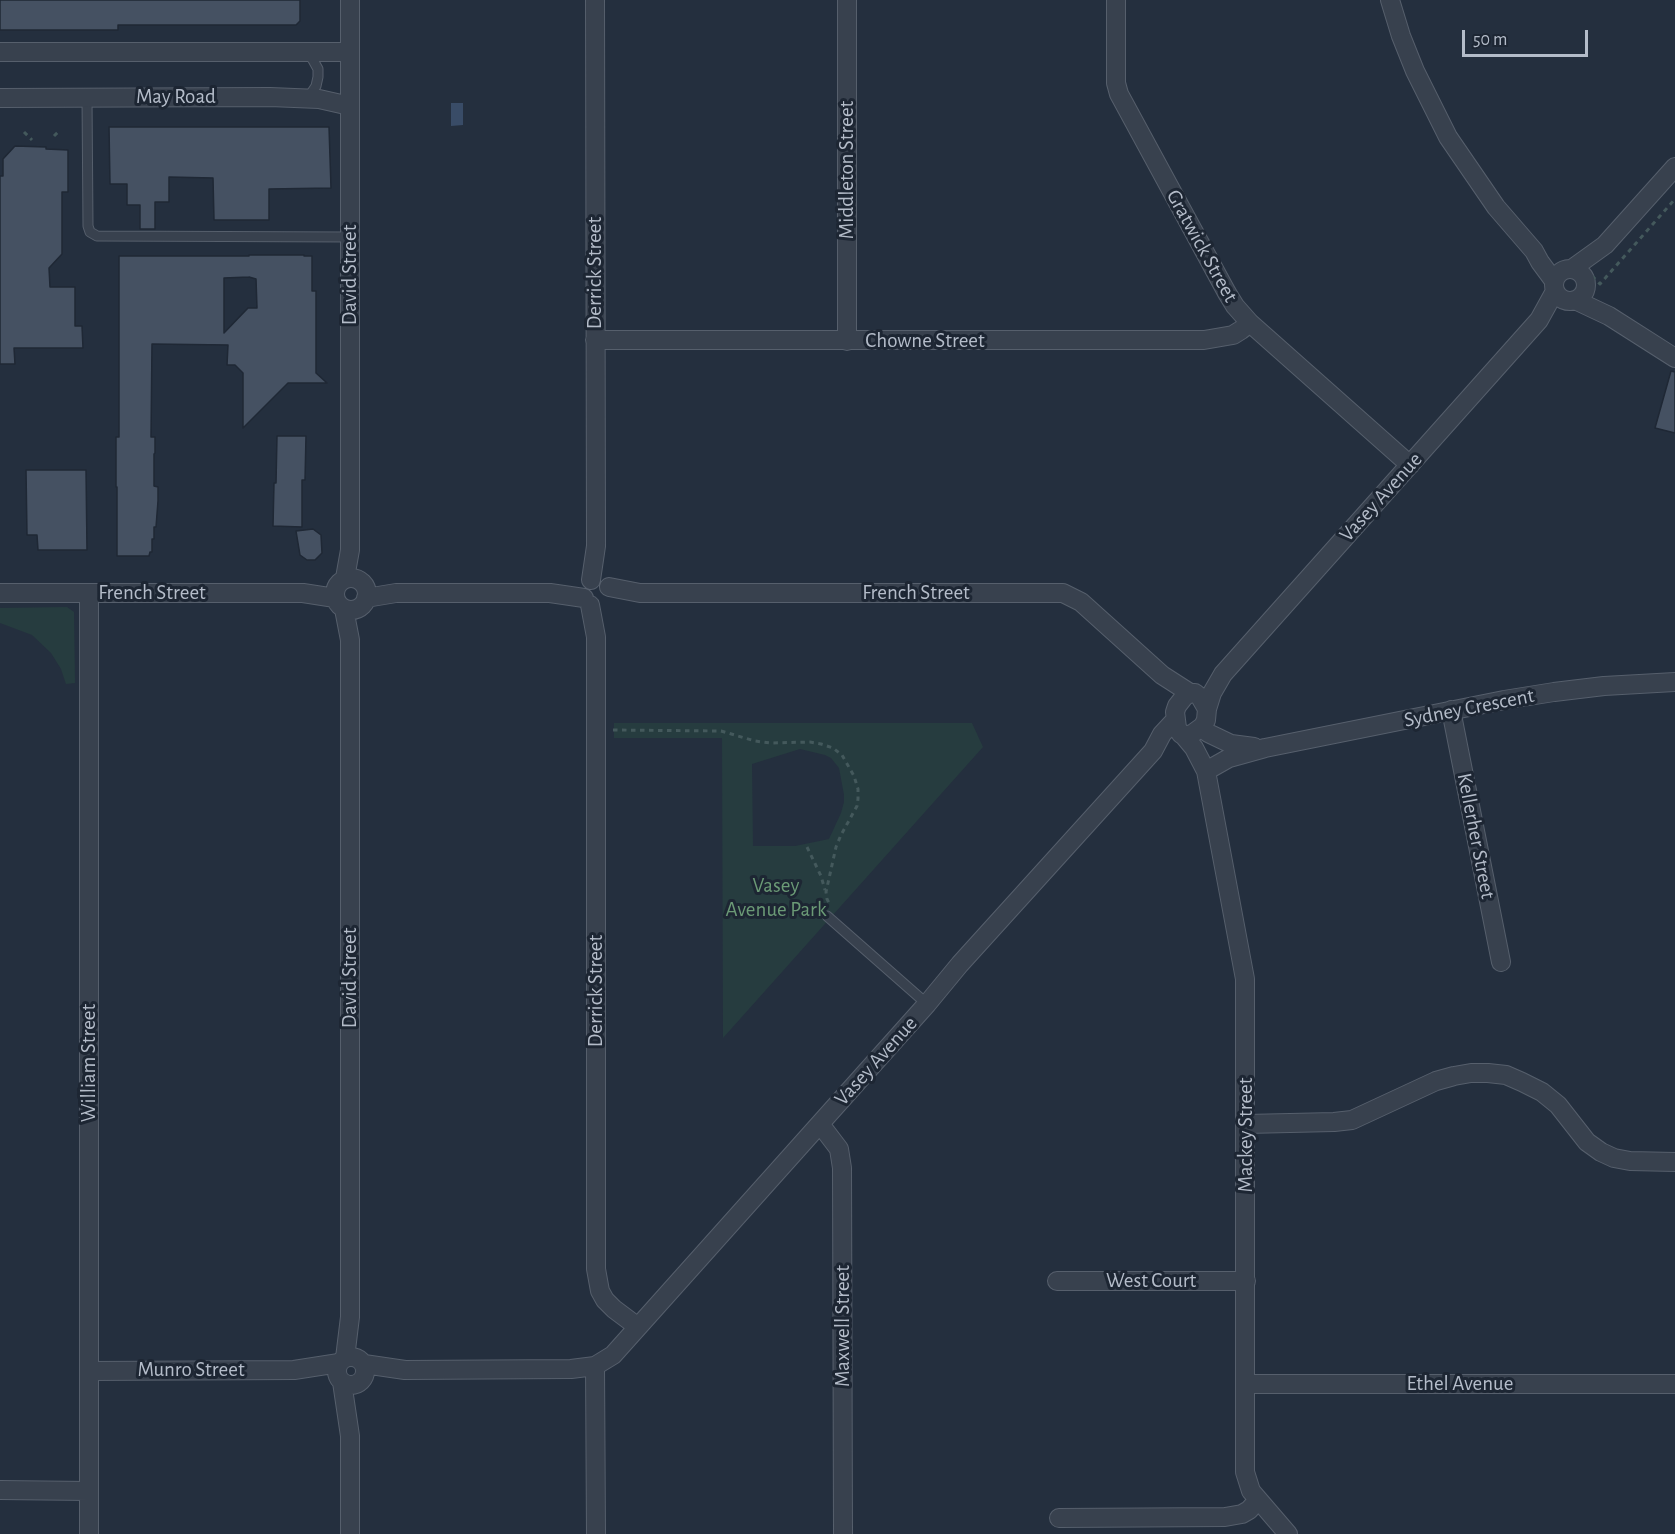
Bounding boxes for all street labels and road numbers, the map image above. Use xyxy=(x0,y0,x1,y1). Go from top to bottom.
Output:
street label: May Road xyxy=(136,84,216,110)
street label: Middleton Street xyxy=(834,101,860,239)
street label: Gratwick Street xyxy=(1161,185,1243,307)
street label: Derrick Street xyxy=(582,217,608,329)
street label: David Street xyxy=(337,225,363,325)
street label: Chowne Street xyxy=(865,328,985,354)
street label: Vasey Avenue xyxy=(1334,447,1428,547)
street label: French Street xyxy=(98,580,206,606)
street label: French Street xyxy=(862,580,970,606)
street label: Sydney Crescent xyxy=(1402,683,1536,733)
street label: Kellerher Street xyxy=(1451,771,1501,901)
street label: David Street xyxy=(337,928,363,1028)
street label: Derrick Street xyxy=(583,935,609,1047)
street label: William Street xyxy=(76,1004,102,1122)
street label: Vasey Avenue xyxy=(829,1011,923,1111)
street label: Mackey Street xyxy=(1233,1078,1259,1192)
street label: Maxwell Street xyxy=(830,1265,856,1387)
street label: West Court xyxy=(1106,1268,1196,1294)
street label: Munro Street xyxy=(137,1357,245,1383)
street label: Ethel Avenue xyxy=(1407,1371,1513,1397)

